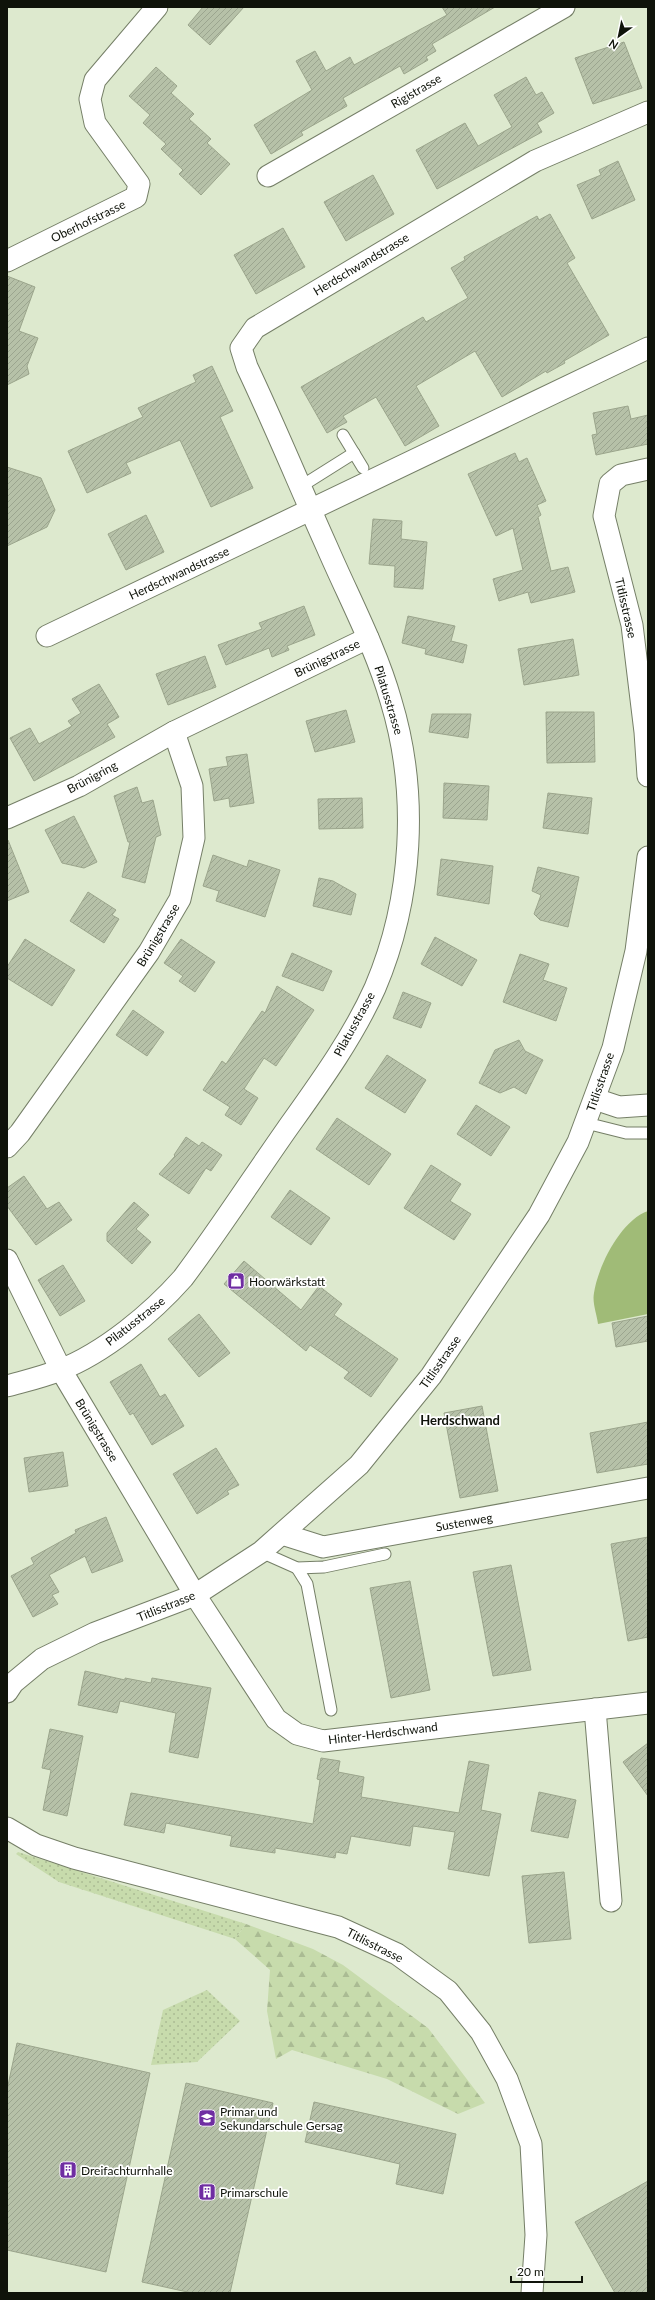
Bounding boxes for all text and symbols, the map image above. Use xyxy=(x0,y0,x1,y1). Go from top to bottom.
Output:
north arrow xyxy=(599,16,639,56)
text: N xyxy=(606,37,620,53)
street label: Rigistrasse xyxy=(388,71,444,111)
street label: Oberhofstrasse xyxy=(48,197,128,245)
street label: Herdschwandstrasse xyxy=(310,230,412,298)
street label: Herdschwandstrasse xyxy=(126,543,232,603)
street label: Titlisstrasse xyxy=(612,576,640,640)
street label: Brünigstrasse xyxy=(292,636,362,680)
street label: Pilatusstrasse xyxy=(371,664,407,736)
street label: Brünigring xyxy=(64,758,120,796)
street label: Brünigstrasse xyxy=(133,901,183,969)
street label: Pilatusstrasse xyxy=(330,989,378,1059)
street label: Titlisstrasse xyxy=(583,1050,617,1114)
shop icon: Hoorwärkstatt xyxy=(226,1271,246,1291)
place label: Hoorwärkstatt xyxy=(249,1274,326,1289)
street label: Pilatusstrasse xyxy=(102,1293,168,1349)
street label: Titlisstrasse xyxy=(416,1332,464,1392)
street label: Brünigstrasse xyxy=(72,1396,122,1464)
district label: Herdschwand xyxy=(420,1412,500,1428)
street label: Sustenweg xyxy=(434,1510,494,1534)
street label: Titlisstrasse xyxy=(135,1588,197,1624)
street label: Hinter-Herdschwand xyxy=(327,1719,439,1747)
street label: Titlisstrasse xyxy=(344,1924,406,1966)
place label: Primar und Sekundarschule Gersag xyxy=(220,2104,343,2133)
school or university icon: Primar und Sekundarschule Gersag xyxy=(197,2108,217,2128)
building icon: Dreifachturnhalle xyxy=(58,2160,78,2180)
place label: Dreifachturnhalle xyxy=(81,2163,173,2178)
building icon: Primarschule xyxy=(197,2182,217,2202)
place label: Primarschule xyxy=(220,2185,288,2200)
scale bar xyxy=(511,2258,582,2284)
text: 20 m xyxy=(517,2264,544,2279)

